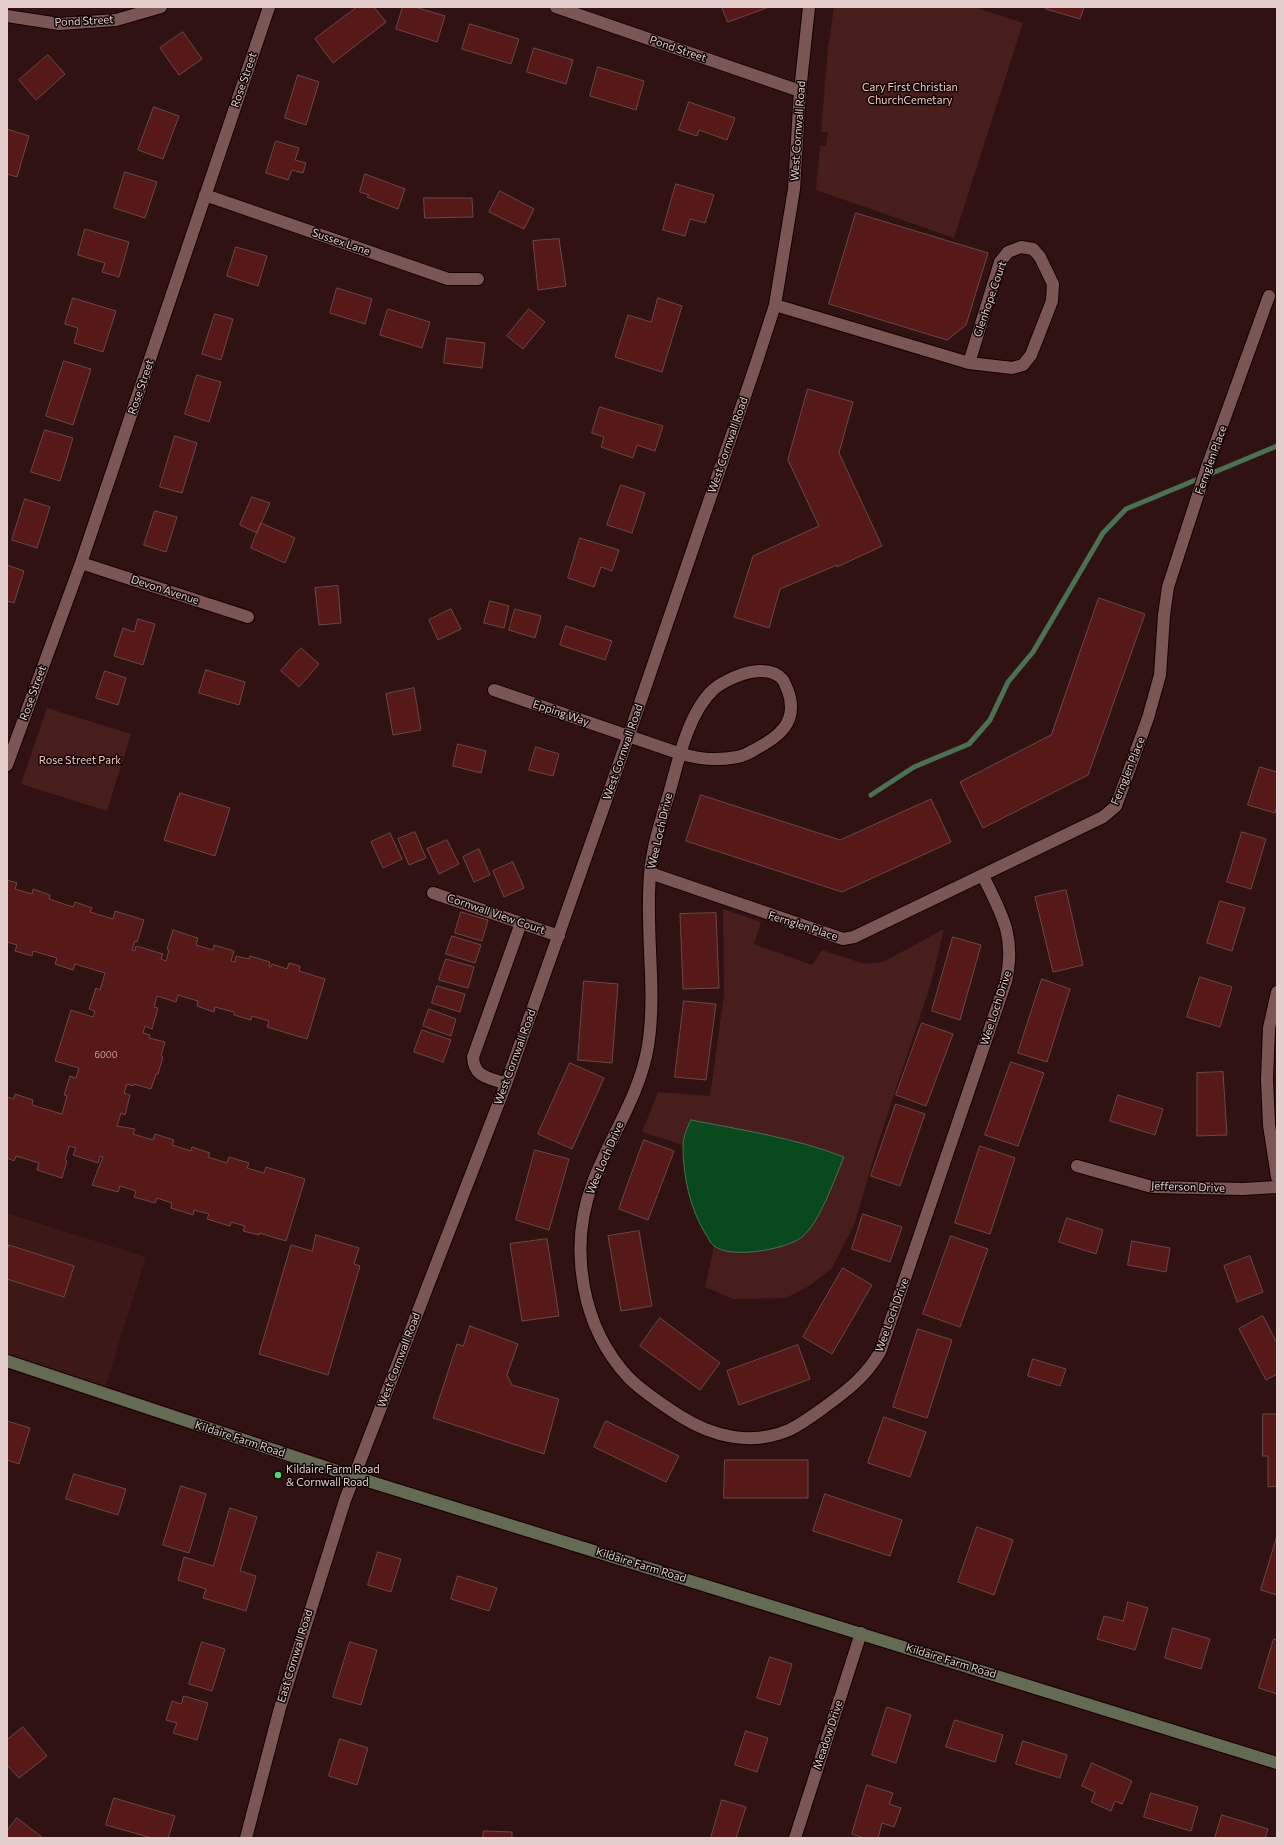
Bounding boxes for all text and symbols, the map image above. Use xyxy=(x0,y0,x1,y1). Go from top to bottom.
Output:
street label: Pond Street xyxy=(54,13,114,29)
street label: Pond Street xyxy=(648,33,708,65)
street label: Rose Street xyxy=(228,51,260,109)
street label: West Cornwall Road xyxy=(788,80,808,182)
park label: Cary First Christian ChurchCemetary xyxy=(862,80,958,106)
street label: Sussex Lane xyxy=(310,226,372,258)
street label: Glenhope Court xyxy=(971,259,1009,339)
street label: Rose Street xyxy=(125,358,157,416)
street label: West Cornwall Road xyxy=(705,395,751,495)
street label: Fernglen Place xyxy=(1192,424,1230,496)
street label: Devon Avenue xyxy=(129,573,201,607)
street label: Rose Street xyxy=(17,664,49,722)
street label: Epping Way xyxy=(531,697,591,729)
street label: West Cornwall Road xyxy=(600,702,646,802)
street label: Fernglen Place xyxy=(1108,735,1148,807)
park label: Rose Street Park xyxy=(39,753,121,767)
street label: Wee Loch Drive xyxy=(645,792,675,870)
street label: Cornwall View Court xyxy=(445,891,547,937)
street label: Fernglen Place xyxy=(767,909,839,943)
street label: Wee Loch Drive xyxy=(978,969,1014,1047)
street label: West Cornwall Road xyxy=(492,1008,538,1106)
house number: 6000 xyxy=(94,1050,118,1060)
street label: Wee Loch Drive xyxy=(584,1120,626,1196)
street label: Jefferson Drive xyxy=(1151,1179,1225,1195)
street label: Wee Loch Drive xyxy=(873,1276,911,1354)
street label: West Cornwall Road xyxy=(375,1311,423,1409)
street label: Kildaire Farm Road xyxy=(193,1418,287,1460)
place label: Kildaire Farm Road & Cornwall Road xyxy=(286,1462,380,1488)
marker: Kildaire Farm Road & Cornwall Road xyxy=(273,1470,283,1480)
street label: Kildaire Farm Road xyxy=(594,1545,688,1585)
street label: East Cornwall Road xyxy=(275,1608,315,1704)
street label: Kildaire Farm Road xyxy=(904,1641,998,1681)
street label: Meadow Drive xyxy=(811,1699,845,1771)

